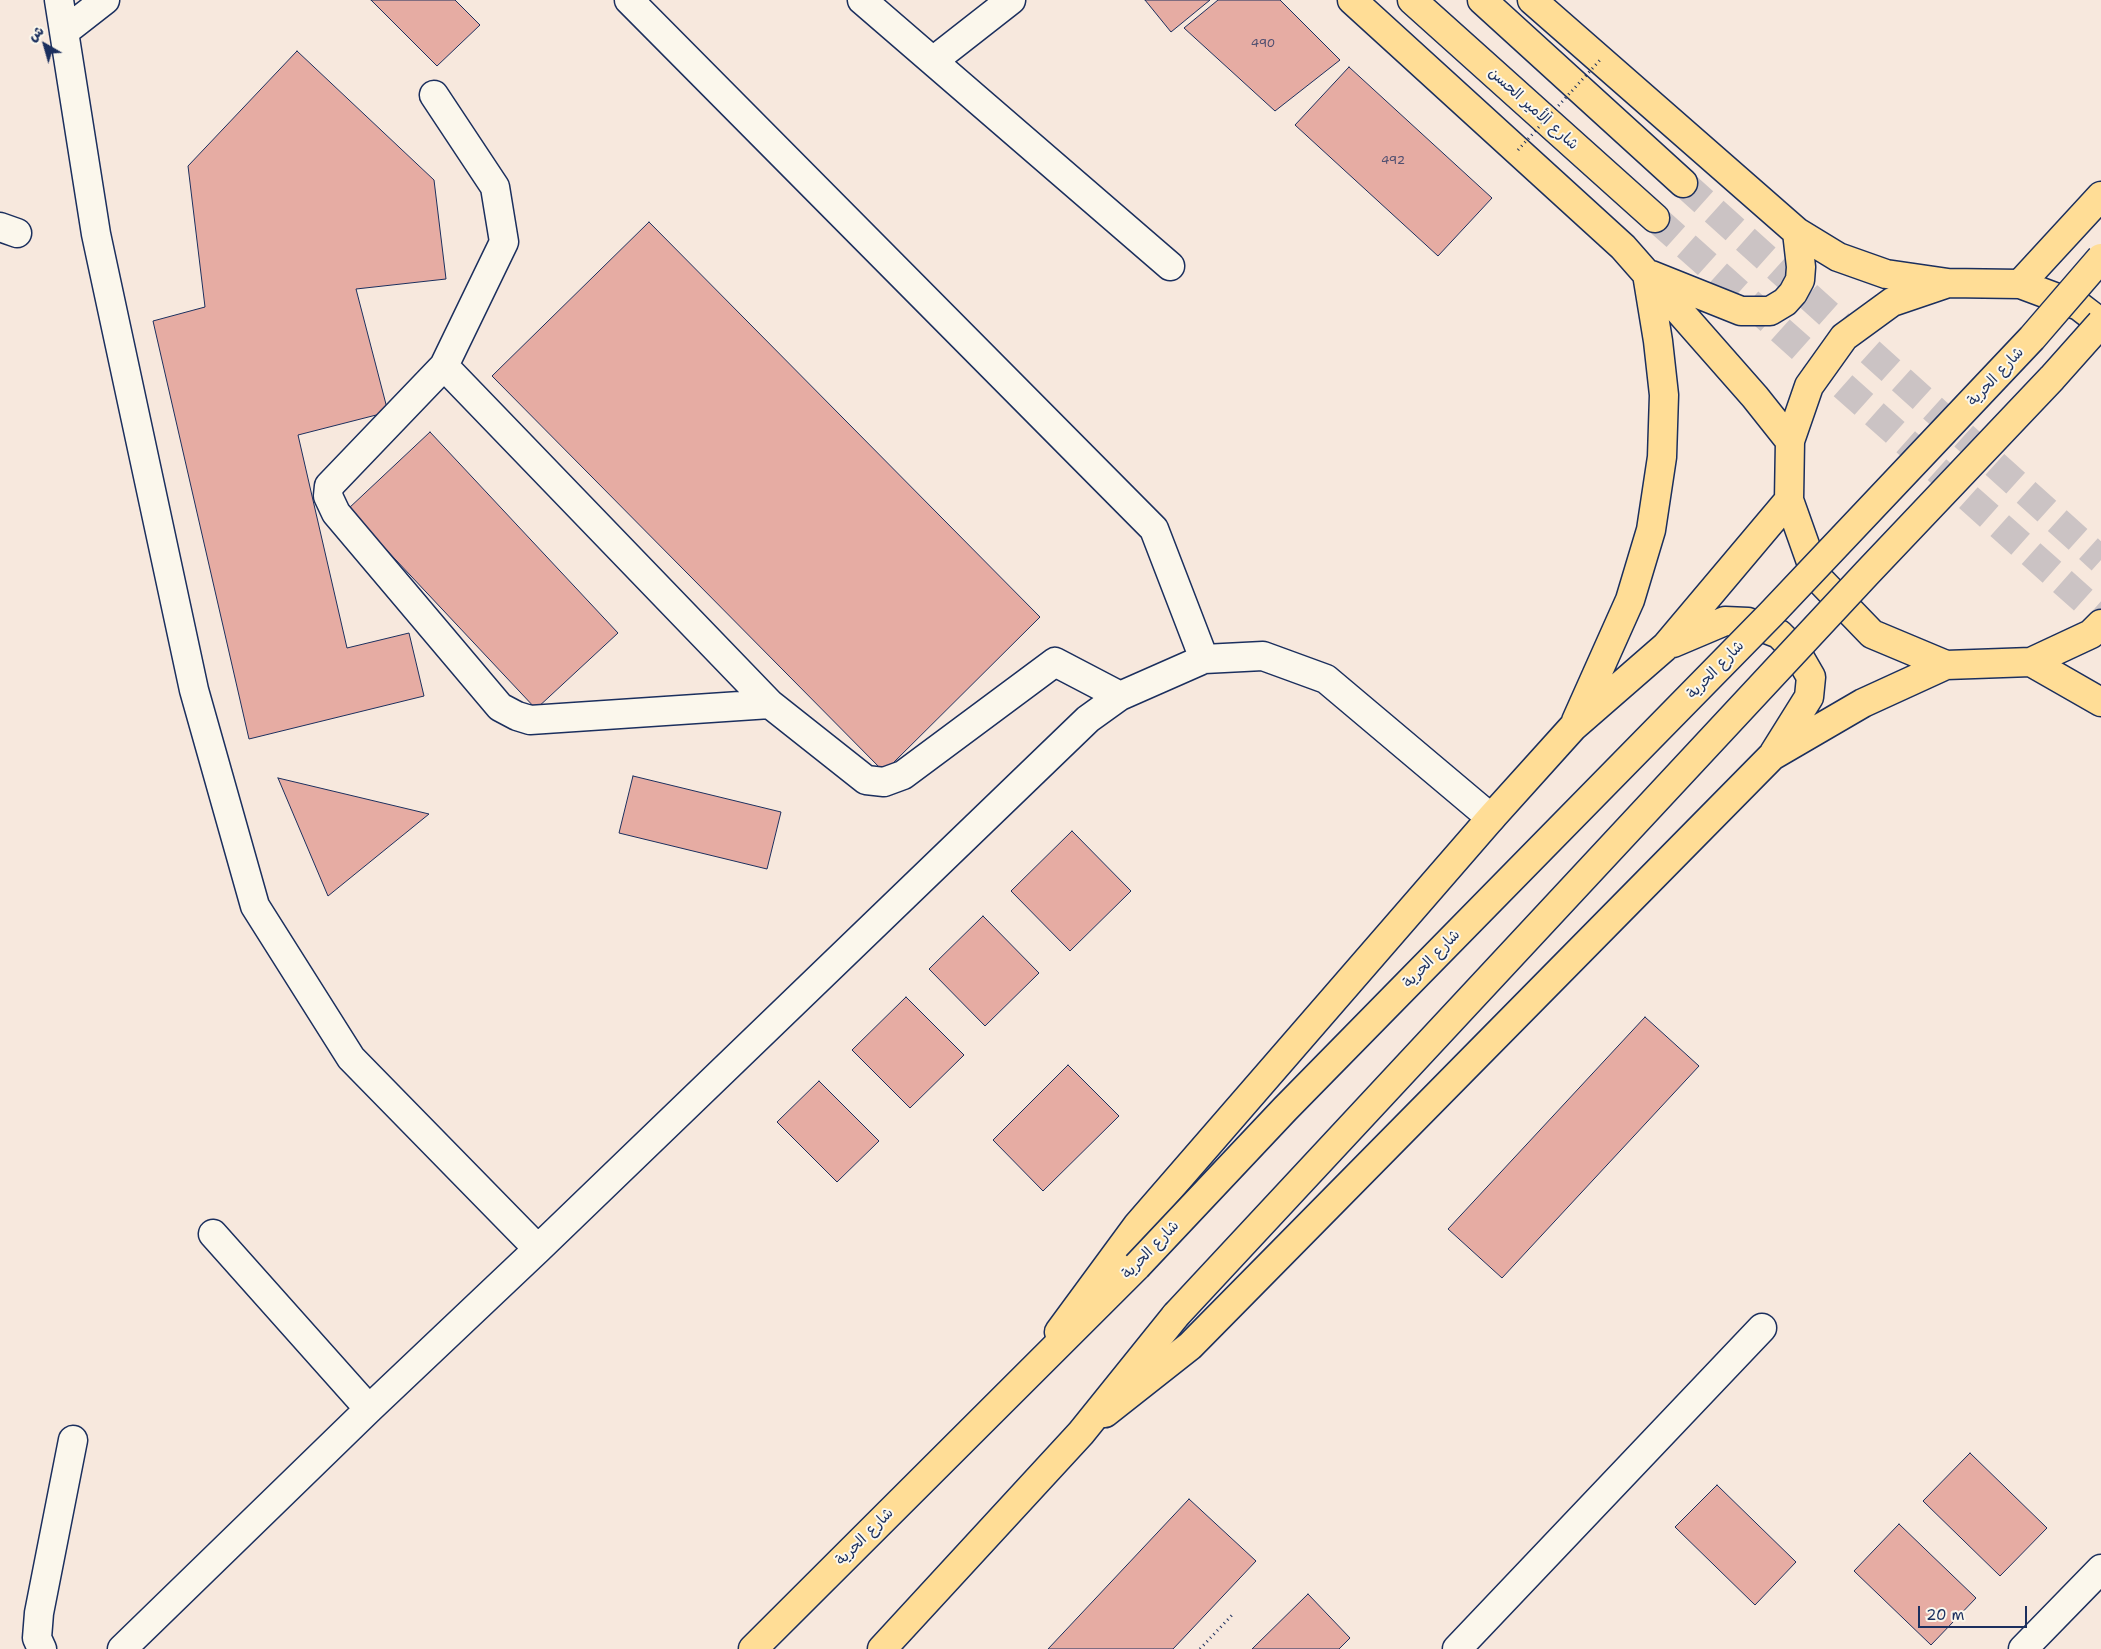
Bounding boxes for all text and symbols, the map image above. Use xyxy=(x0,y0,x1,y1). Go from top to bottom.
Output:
north arrow xyxy=(20,20,70,70)
text: ش xyxy=(24,21,47,45)
house number: 490 xyxy=(1251,37,1275,51)
street label: شارع الأمير الحسن xyxy=(1484,64,1582,154)
house number: 492 xyxy=(1381,154,1405,168)
street label: شارع الحرية xyxy=(1964,344,2028,410)
street label: شارع الحرية xyxy=(1684,637,1748,703)
street label: شارع الحرية xyxy=(1400,926,1464,992)
street label: شارع الحرية xyxy=(1119,1217,1183,1283)
street label: شارع الحرية xyxy=(832,1504,898,1570)
scale bar xyxy=(1921,1596,2030,1628)
text: 20 m xyxy=(1926,1605,1965,1625)

